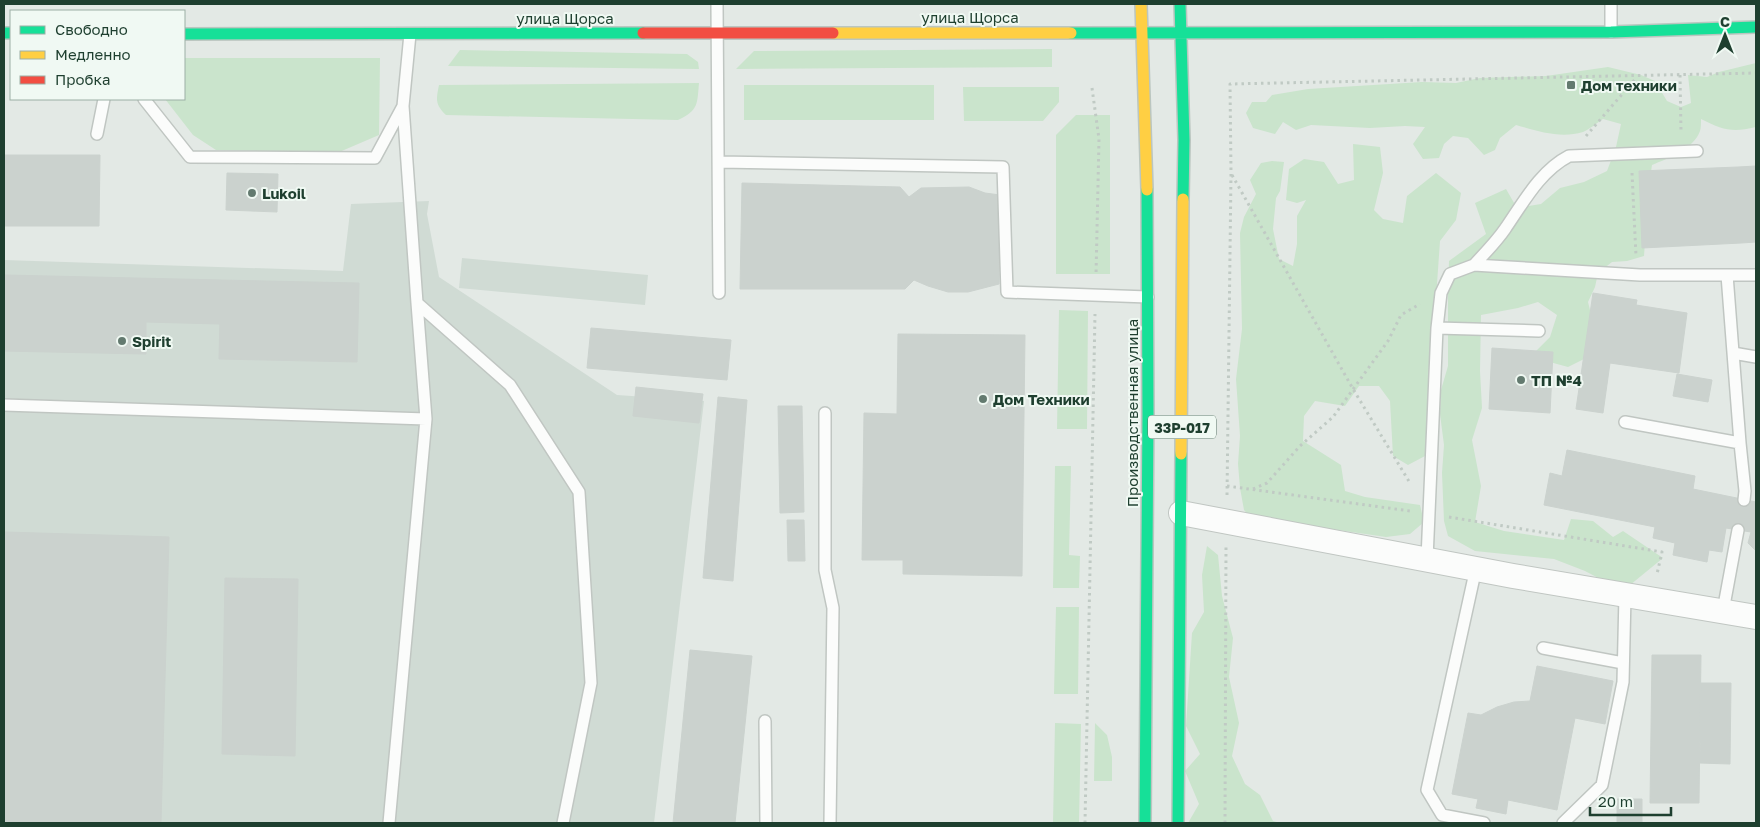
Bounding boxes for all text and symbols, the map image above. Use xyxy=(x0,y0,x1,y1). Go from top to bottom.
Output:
street label: улица Щорса xyxy=(921,8,1019,26)
street label: улица Щорса xyxy=(516,9,614,27)
legend xyxy=(10,10,185,100)
north arrow xyxy=(1700,10,1750,60)
text: С xyxy=(1720,13,1730,30)
text: Свободно xyxy=(55,20,128,38)
text: Медленно xyxy=(55,45,131,63)
text: Пробка xyxy=(55,70,110,88)
place label: Дом техники xyxy=(1581,76,1677,94)
marker: Дом техники xyxy=(1565,79,1577,91)
place label: Lukoil xyxy=(262,184,306,202)
marker: Lukoil xyxy=(246,187,258,199)
street label: Производственная улица xyxy=(1123,319,1141,507)
place label: Spirit xyxy=(132,332,171,350)
marker: Spirit xyxy=(116,335,128,347)
place label: ТП №4 xyxy=(1531,371,1582,389)
marker: ТП №4 xyxy=(1515,374,1527,386)
place label: Дом Техники xyxy=(993,390,1090,408)
marker: Дом Техники xyxy=(977,393,989,405)
road number: 33Р-017 xyxy=(1148,416,1216,438)
scale bar xyxy=(1590,784,1671,816)
text: 20 m xyxy=(1598,792,1633,810)

